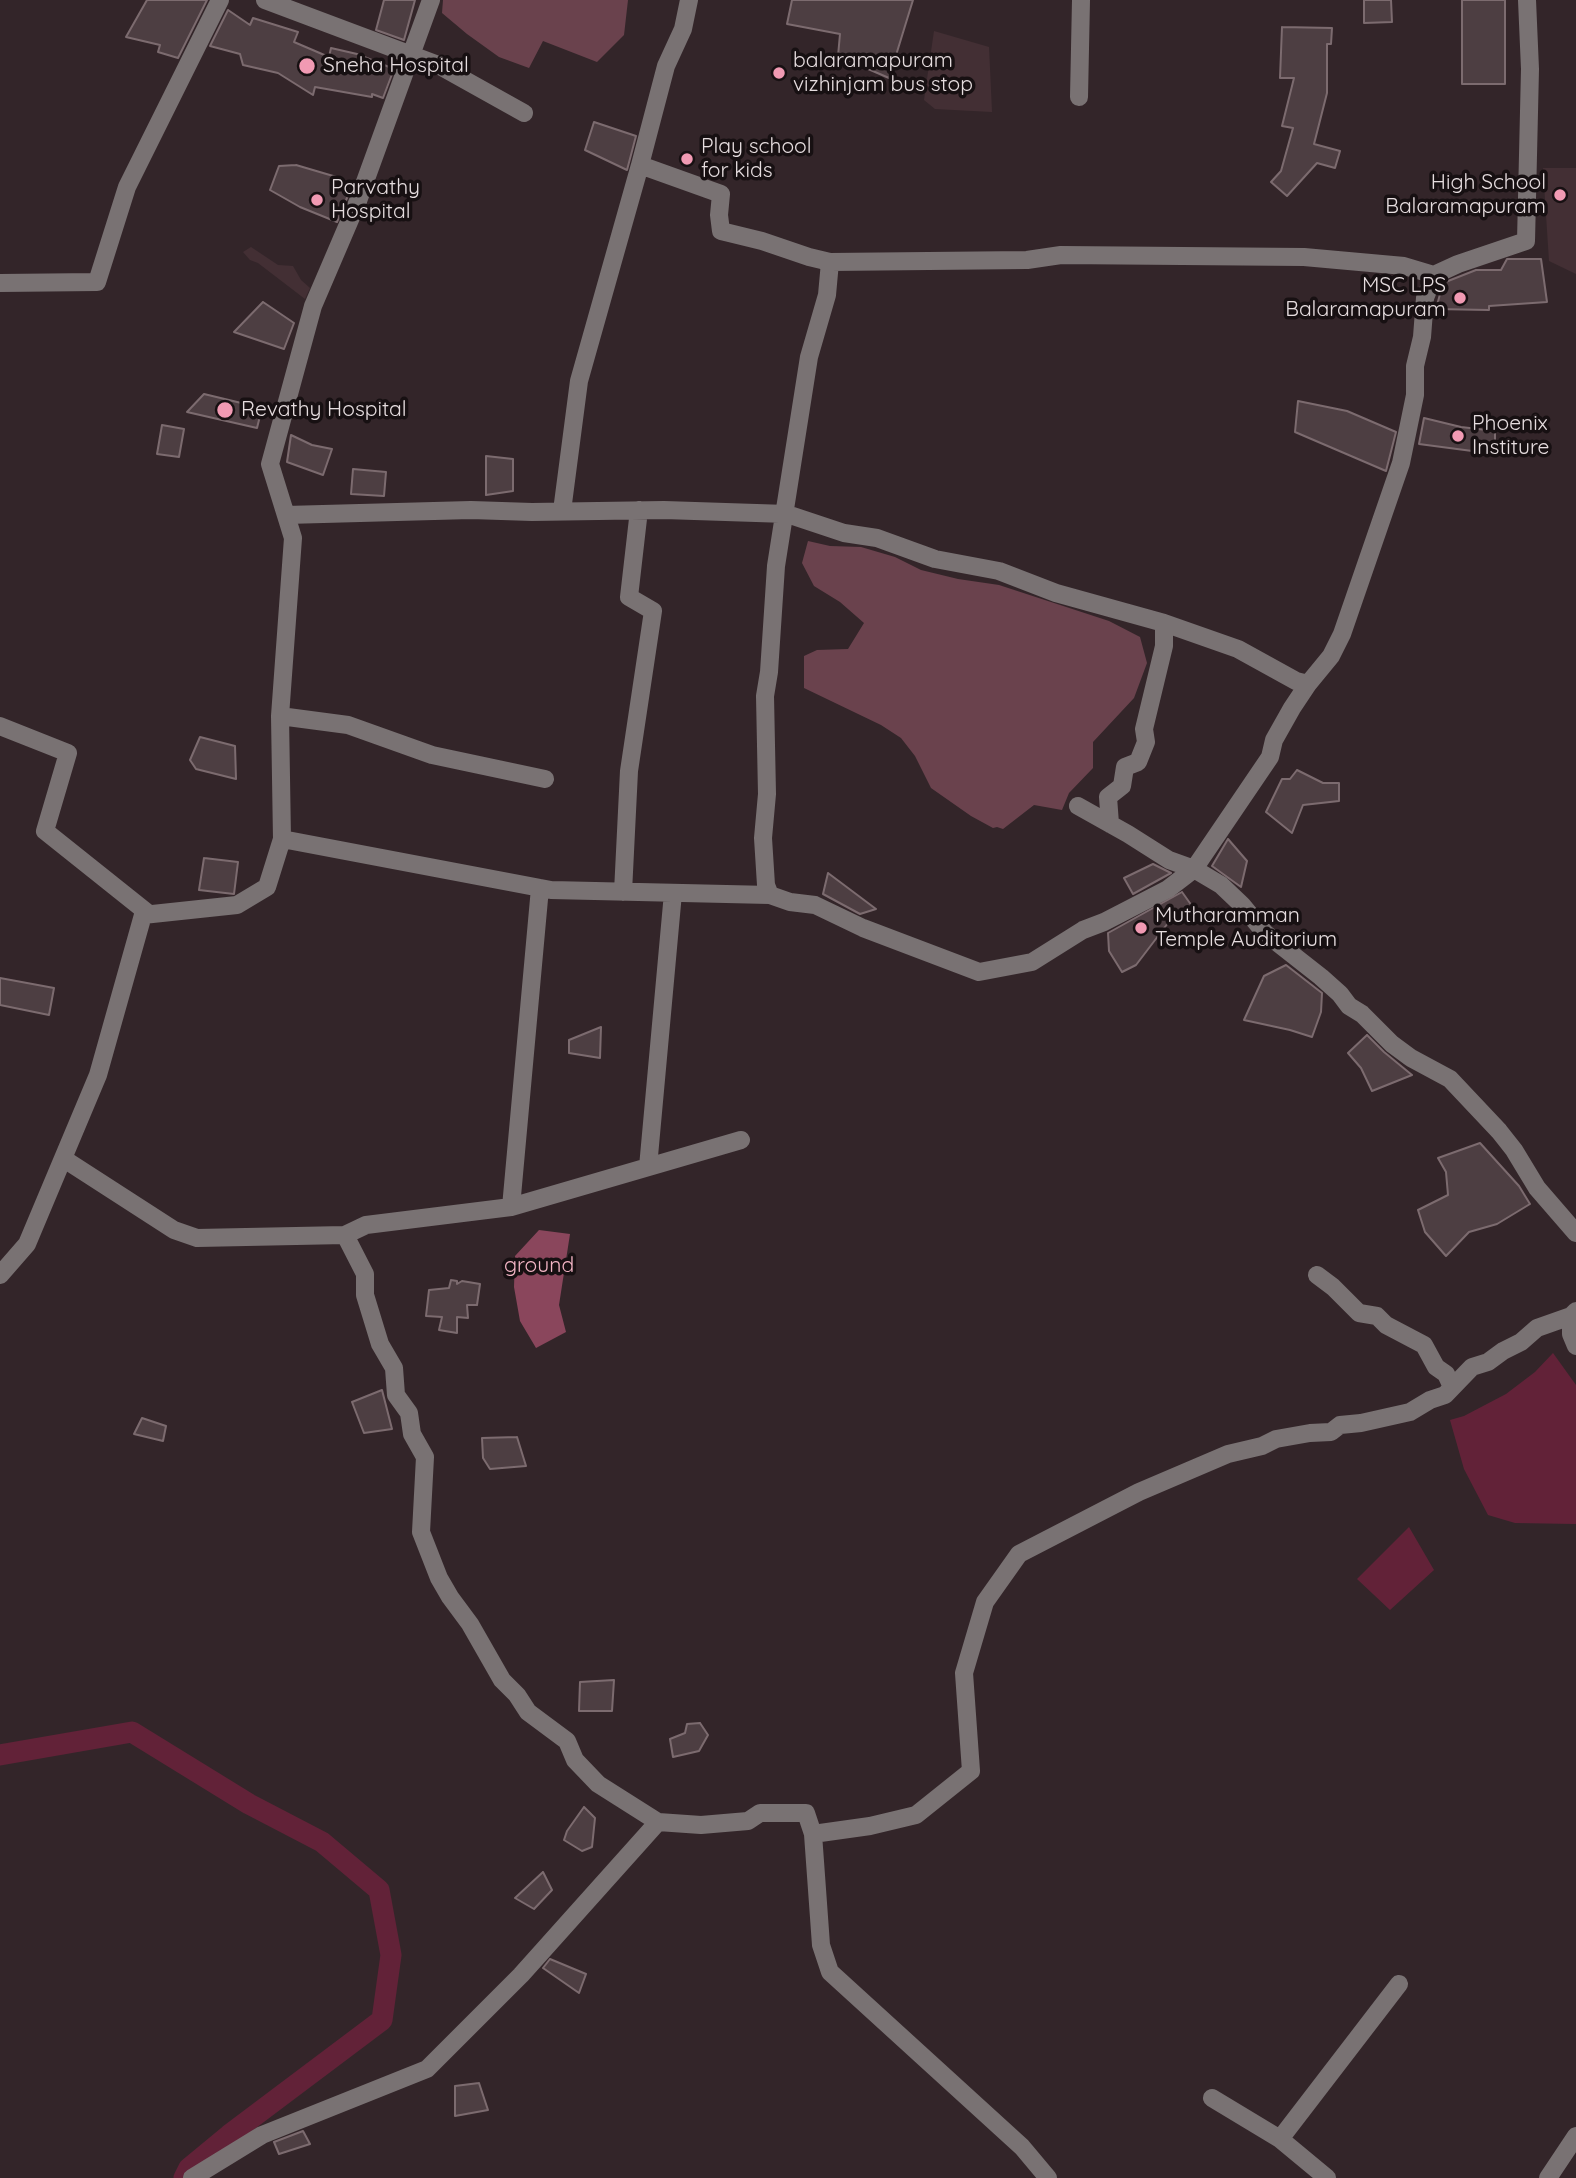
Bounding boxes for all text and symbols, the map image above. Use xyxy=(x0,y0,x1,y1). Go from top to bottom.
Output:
place label: balaramapuram vizhinjam bus stop xyxy=(793,48,973,98)
place label: Sneha Hospital xyxy=(323,53,469,79)
marker: Sneha Hospital xyxy=(297,56,317,76)
marker: balaramapuram vizhinjam bus stop xyxy=(771,65,787,81)
place label: Play school for kids xyxy=(701,134,812,184)
marker: Play school for kids xyxy=(679,151,695,167)
place label: High School Balaramapuram xyxy=(1385,170,1546,220)
place label: Parvathy Hospital xyxy=(331,175,420,225)
marker: High School Balaramapuram xyxy=(1552,187,1568,203)
marker: Parvathy Hospital xyxy=(309,192,325,208)
place label: MSC LPS Balaramapuram xyxy=(1285,273,1446,323)
marker: MSC LPS Balaramapuram xyxy=(1452,290,1468,306)
place label: Revathy Hospital xyxy=(241,397,407,423)
marker: Revathy Hospital xyxy=(215,400,235,420)
place label: Phoenix Institure xyxy=(1472,411,1549,461)
marker: Phoenix Institure xyxy=(1450,428,1466,444)
place label: Mutharamman Temple Auditorium xyxy=(1155,903,1337,953)
marker: Mutharamman Temple Auditorium xyxy=(1133,920,1149,936)
park label: ground xyxy=(504,1253,574,1279)

